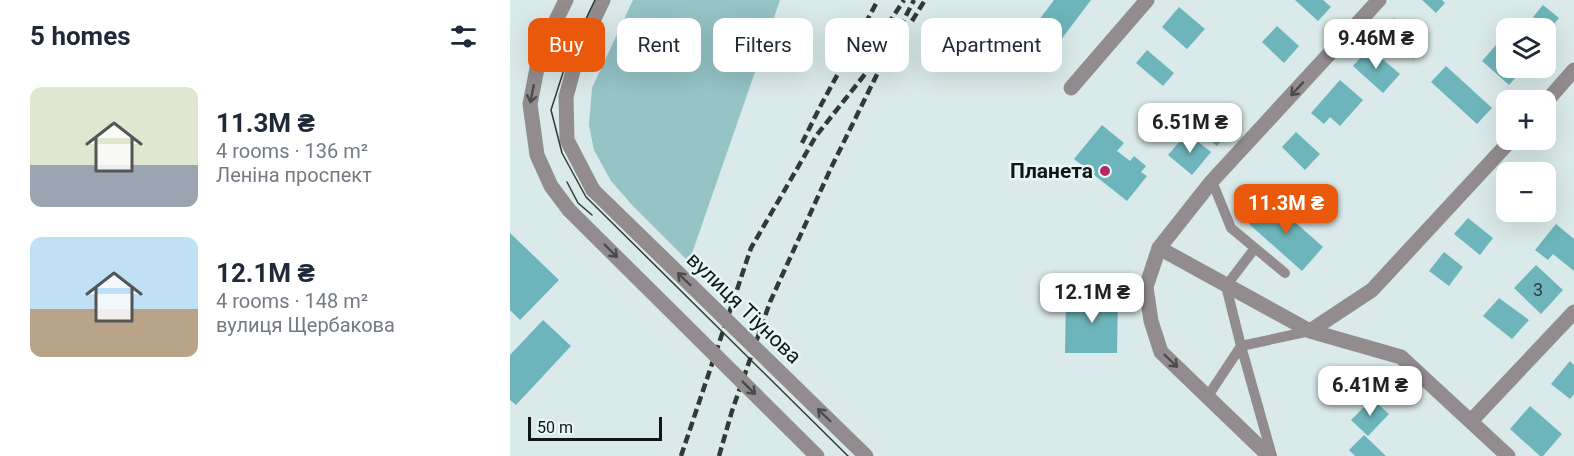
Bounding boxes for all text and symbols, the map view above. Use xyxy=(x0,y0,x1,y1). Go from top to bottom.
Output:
chip: Buy xyxy=(528,18,605,72)
chip: Rent xyxy=(617,18,701,72)
chip: Filters xyxy=(713,18,813,72)
chip: New xyxy=(825,18,909,72)
chip: Apartment xyxy=(921,18,1062,72)
map controls xyxy=(1496,18,1556,222)
button: layers xyxy=(1496,18,1556,78)
pin: 9.46M ₴ xyxy=(1321,19,1431,70)
icon: filters xyxy=(447,20,480,53)
text: 5 homes xyxy=(30,21,131,51)
text: 9.46M ₴ xyxy=(1338,26,1414,50)
one-way arrow xyxy=(1290,82,1304,97)
one-way arrow xyxy=(526,83,537,103)
button: + xyxy=(1496,90,1556,150)
pin: 6.51M ₴ xyxy=(1135,103,1245,154)
text: 11.3M ₴ xyxy=(216,108,315,138)
text: 6.51M ₴ xyxy=(1152,110,1228,134)
icon: home xyxy=(78,111,150,183)
text: 4 rooms · 136 m² xyxy=(216,139,368,163)
place label: Планета xyxy=(1010,159,1093,183)
button: − xyxy=(1496,162,1556,222)
text: Леніна проспект xyxy=(216,163,372,187)
marker: Планета xyxy=(1098,164,1112,178)
pin: 11.3M ₴ xyxy=(1231,184,1341,235)
text: 11.3M ₴ xyxy=(1248,191,1324,215)
one-way arrow xyxy=(603,244,618,258)
street label: вулиця Тіунова xyxy=(682,247,806,369)
text: 12.1M ₴ xyxy=(216,258,315,288)
icon: home xyxy=(78,261,150,333)
one-way arrow xyxy=(677,272,692,286)
pin: 12.1M ₴ xyxy=(1037,273,1147,324)
house number: 3 xyxy=(1533,279,1543,300)
text: 12.1M ₴ xyxy=(1054,280,1130,304)
text: 4 rooms · 148 m² xyxy=(216,289,368,313)
text: вулиця Щербакова xyxy=(216,313,395,337)
one-way arrow xyxy=(1164,354,1179,369)
pin: 6.41M ₴ xyxy=(1315,366,1425,417)
text: 6.41M ₴ xyxy=(1332,373,1408,397)
one-way arrow xyxy=(742,381,757,396)
one-way arrow xyxy=(816,408,831,422)
scale bar xyxy=(528,414,662,442)
text: 50 m xyxy=(537,418,573,437)

